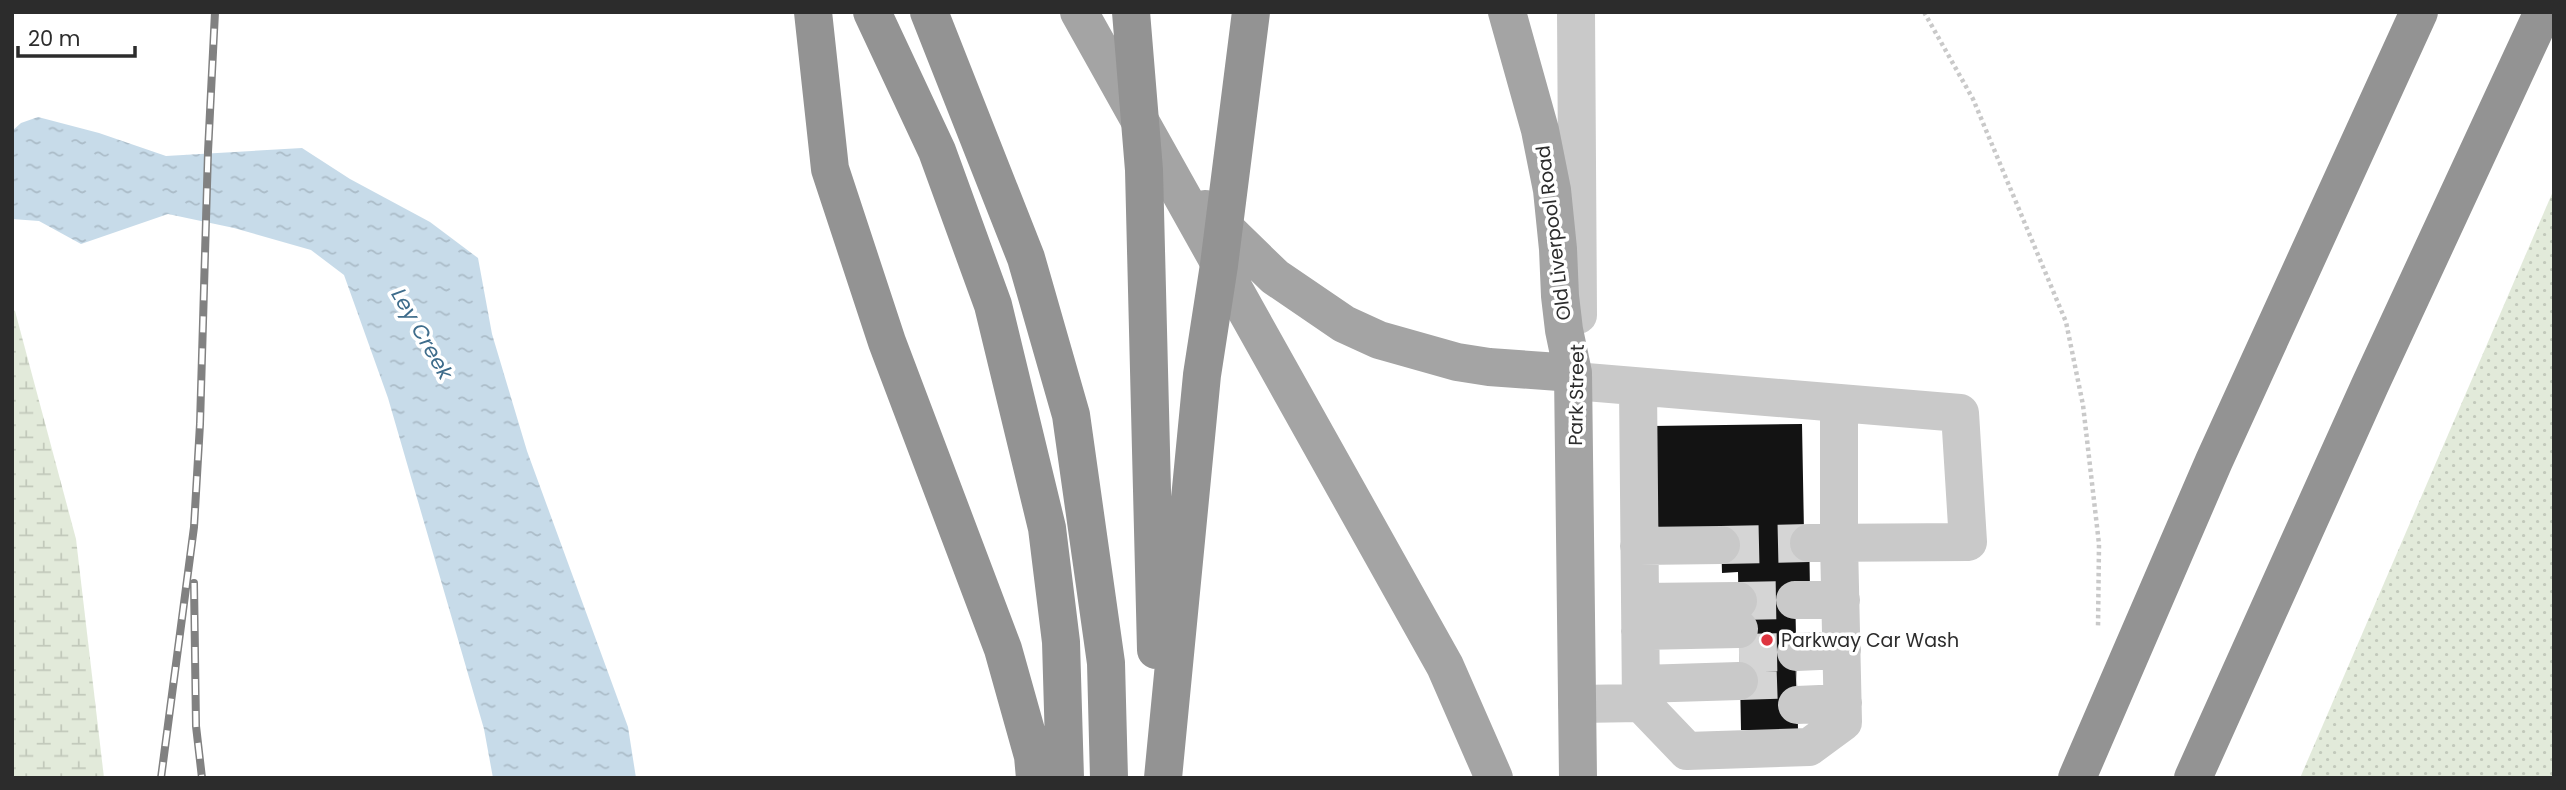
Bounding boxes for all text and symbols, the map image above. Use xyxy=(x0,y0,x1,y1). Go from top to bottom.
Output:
scale bar xyxy=(18,14,135,58)
text: 20 m xyxy=(28,24,81,53)
street label: Old Liverpool Road xyxy=(1529,144,1578,322)
water label: Ley Creek xyxy=(385,283,461,386)
street label: Park Street xyxy=(1562,344,1591,446)
place label: Parkway Car Wash xyxy=(1781,627,1959,654)
marker: Parkway Car Wash xyxy=(1759,632,1775,648)

